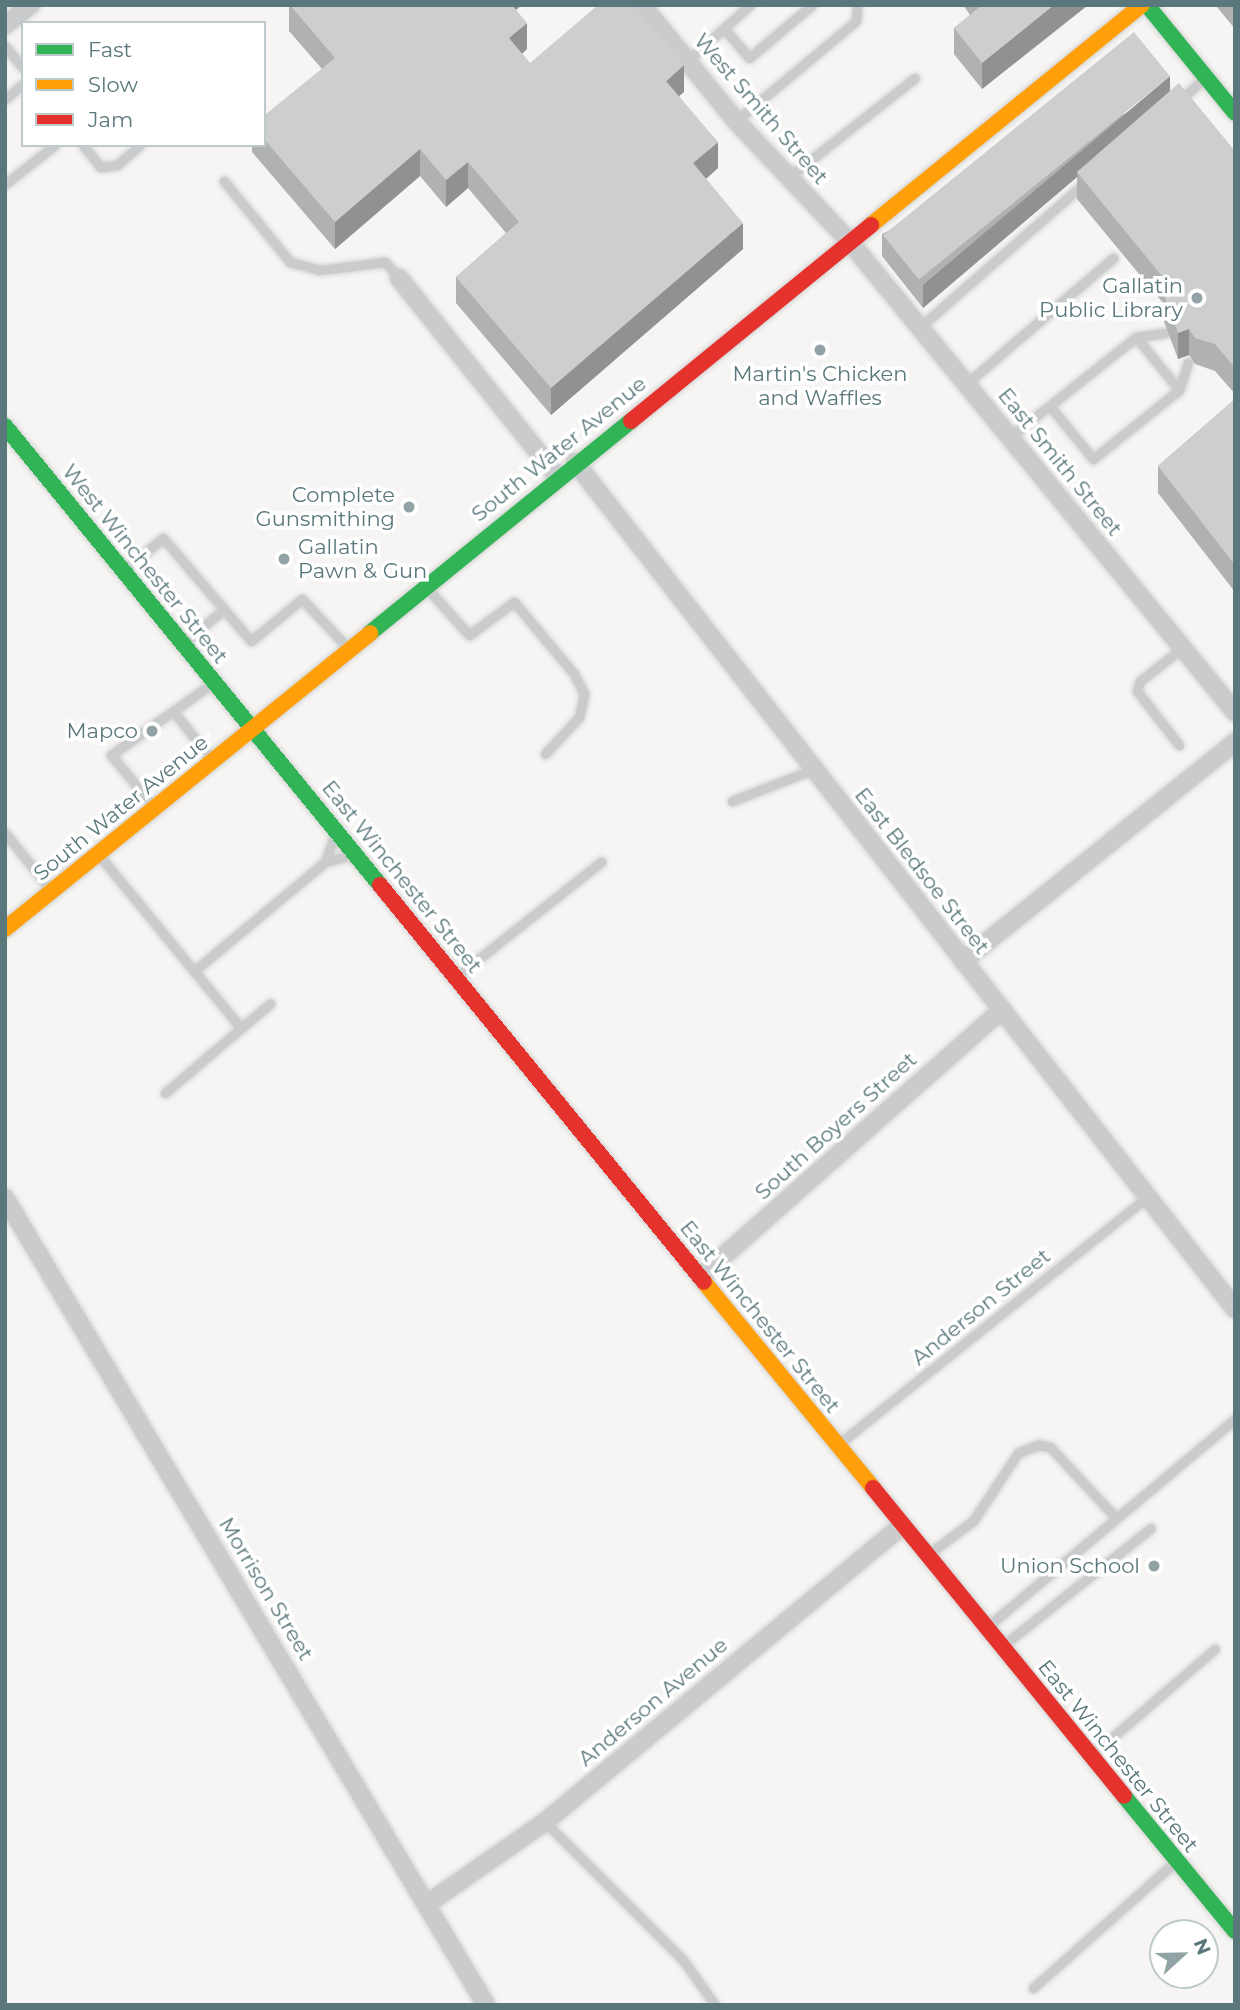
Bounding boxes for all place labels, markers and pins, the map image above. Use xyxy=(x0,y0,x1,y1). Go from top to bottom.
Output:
place label: Gallatin Public Library xyxy=(1039,273,1183,323)
marker: Gallatin Public Library xyxy=(1189,290,1205,306)
marker: Martin's Chicken and Waffles xyxy=(812,342,828,358)
place label: Martin's Chicken and Waffles xyxy=(733,361,907,411)
place label: Complete Gunsmithing xyxy=(256,482,395,532)
marker: Complete Gunsmithing xyxy=(401,499,417,515)
place label: Gallatin Pawn & Gun xyxy=(298,534,427,584)
marker: Gallatin Pawn & Gun xyxy=(276,551,292,567)
place label: Mapco xyxy=(67,718,138,744)
marker: Mapco xyxy=(144,723,160,739)
place label: Union School xyxy=(1000,1553,1140,1579)
marker: Union School xyxy=(1146,1558,1162,1574)

